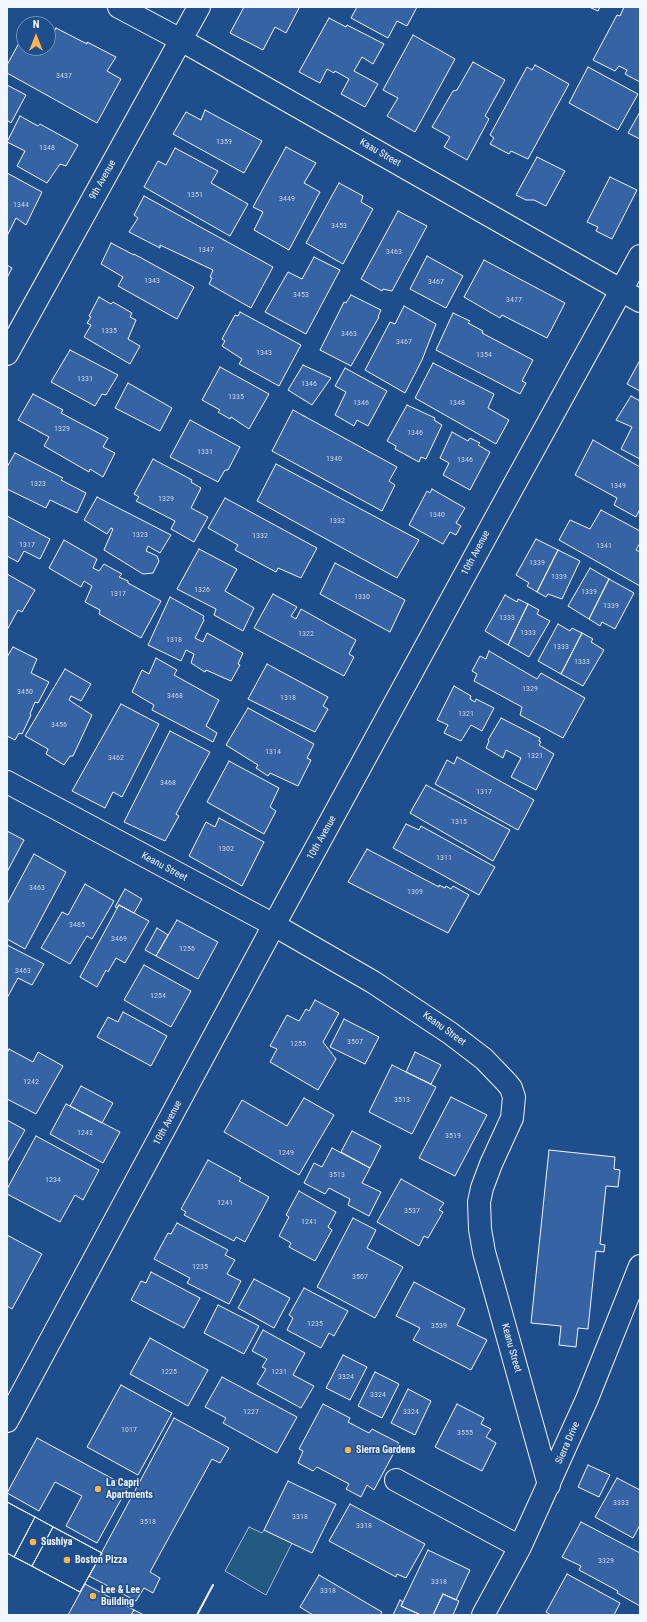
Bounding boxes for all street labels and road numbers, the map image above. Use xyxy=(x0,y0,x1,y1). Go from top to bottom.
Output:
street label: Kaau Street xyxy=(357,136,403,170)
street label: 9th Avenue xyxy=(87,158,119,202)
street label: 10th Avenue xyxy=(459,529,493,577)
street label: 10th Avenue xyxy=(305,814,339,862)
street label: Keanu Street xyxy=(139,850,189,884)
street label: Keanu Street xyxy=(420,1009,468,1049)
street label: 10th Avenue xyxy=(151,1099,185,1147)
street label: Keanu Street xyxy=(498,1322,524,1374)
street label: Sierra Drive xyxy=(553,1420,583,1466)

